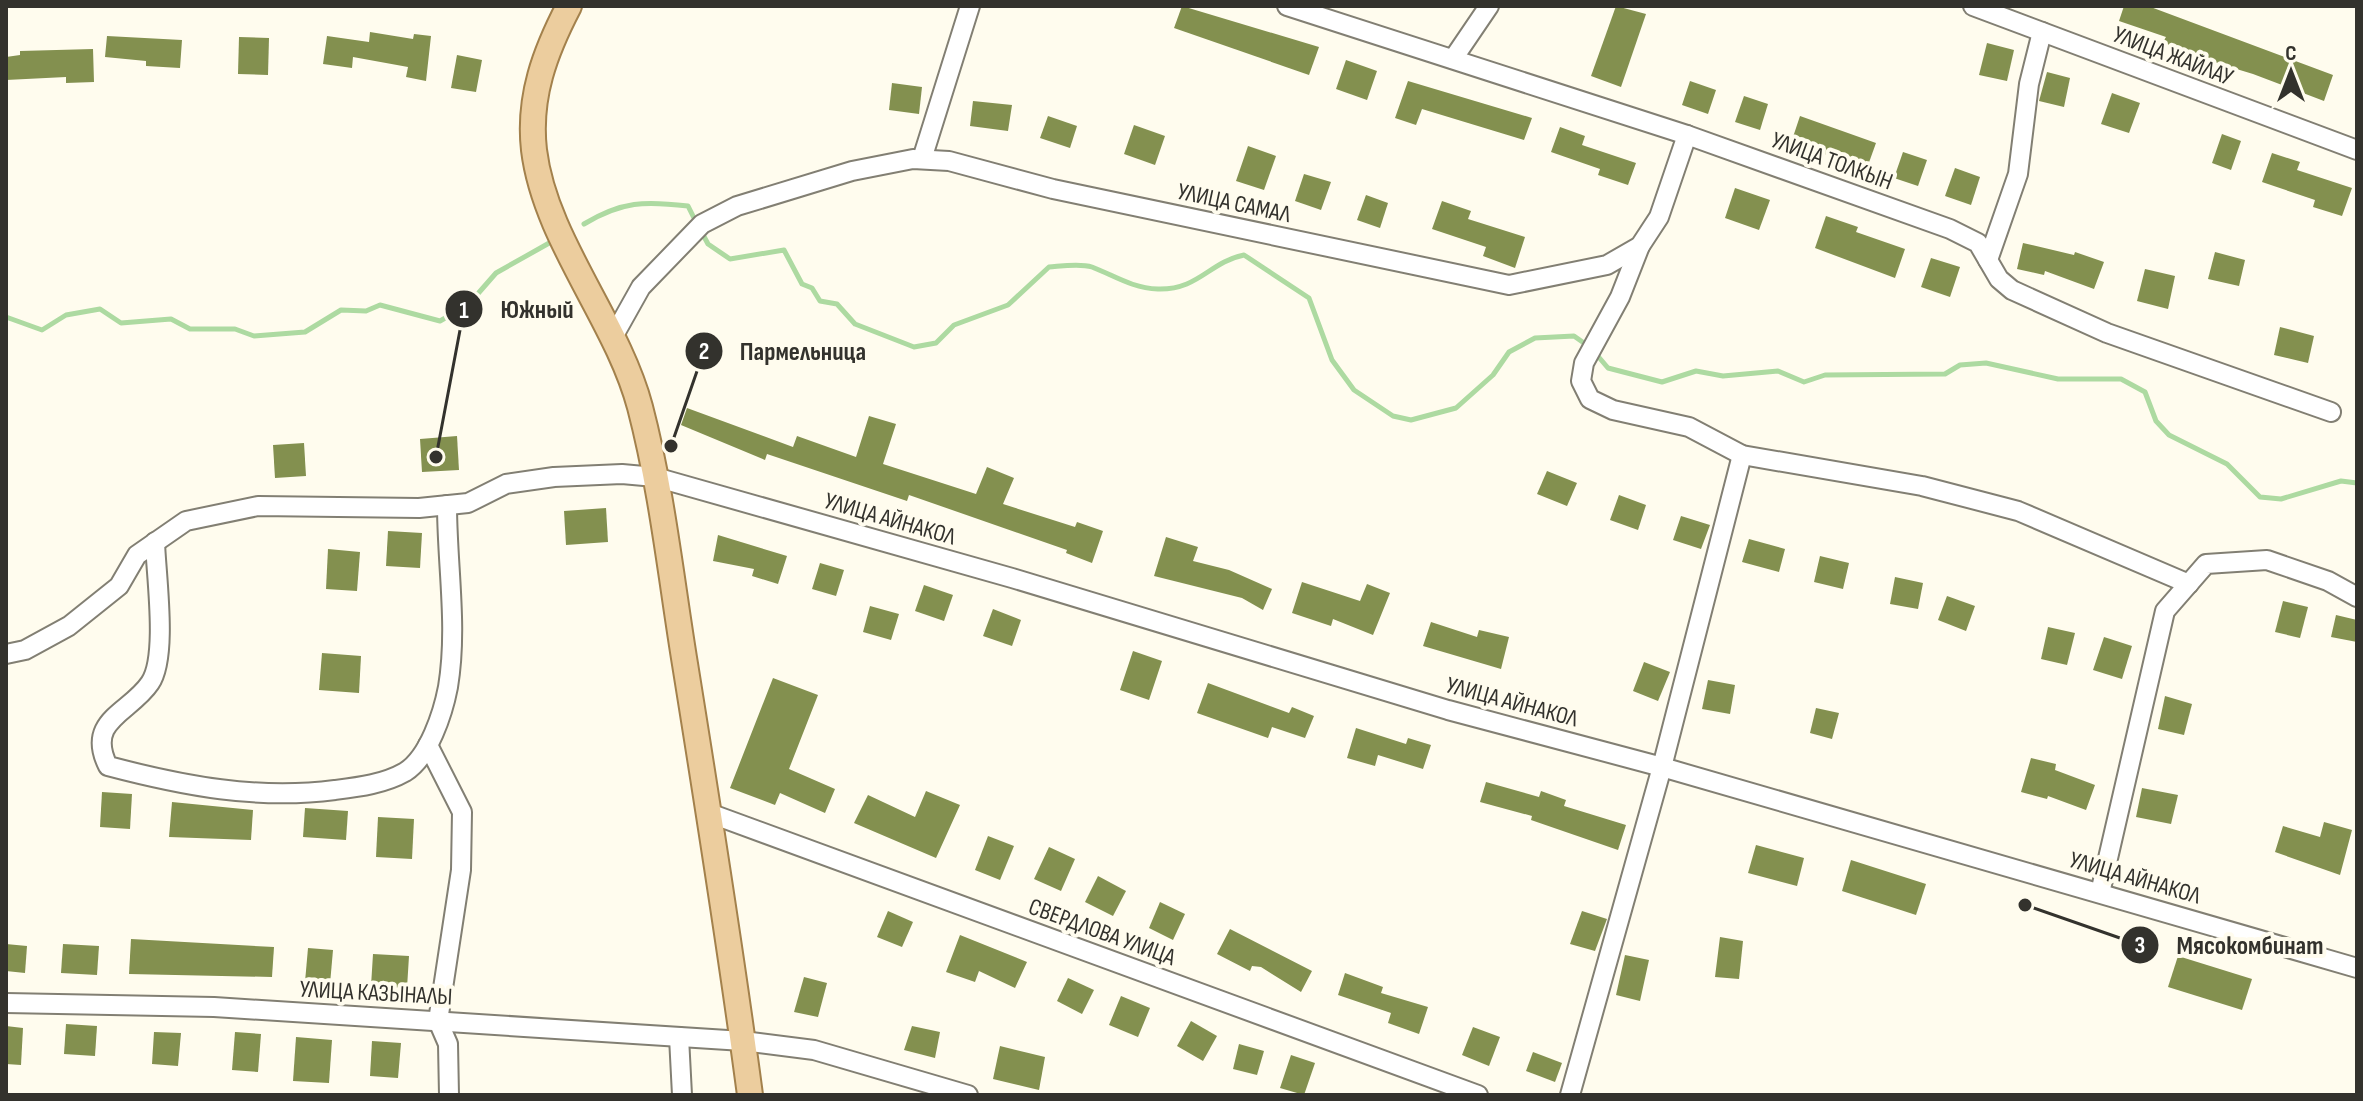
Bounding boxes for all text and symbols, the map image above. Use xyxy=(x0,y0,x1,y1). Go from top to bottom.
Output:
street label: УЛИЦА ЖАЙЛАУ xyxy=(2109,20,2237,92)
north arrow xyxy=(2251,32,2331,112)
text: С xyxy=(2285,40,2297,67)
street label: УЛИЦА ТОЛКЫН xyxy=(1767,126,1897,196)
street label: УЛИЦА САМАЛ xyxy=(1175,177,1294,229)
callout: Южный xyxy=(444,284,589,334)
text: Южный xyxy=(500,295,574,326)
text: 1 xyxy=(459,296,469,325)
callout: Пармельница xyxy=(684,326,882,376)
text: 2 xyxy=(699,337,709,366)
text: Пармельница xyxy=(740,337,866,368)
street label: УЛИЦА АЙНАКОЛ xyxy=(821,486,960,552)
street label: УЛИЦА АЙНАКОЛ xyxy=(1443,671,1582,734)
street label: УЛИЦА АЙНАКОЛ xyxy=(2066,845,2205,911)
street label: СВЕРДЛОВА УЛИЦА xyxy=(1025,892,1180,972)
callout: Мясокомбинат xyxy=(2120,920,2339,970)
text: 3 xyxy=(2135,931,2145,960)
text: Мясокомбинат xyxy=(2177,931,2323,962)
street label: УЛИЦА КАЗЫНАЛЫ xyxy=(299,975,453,1011)

